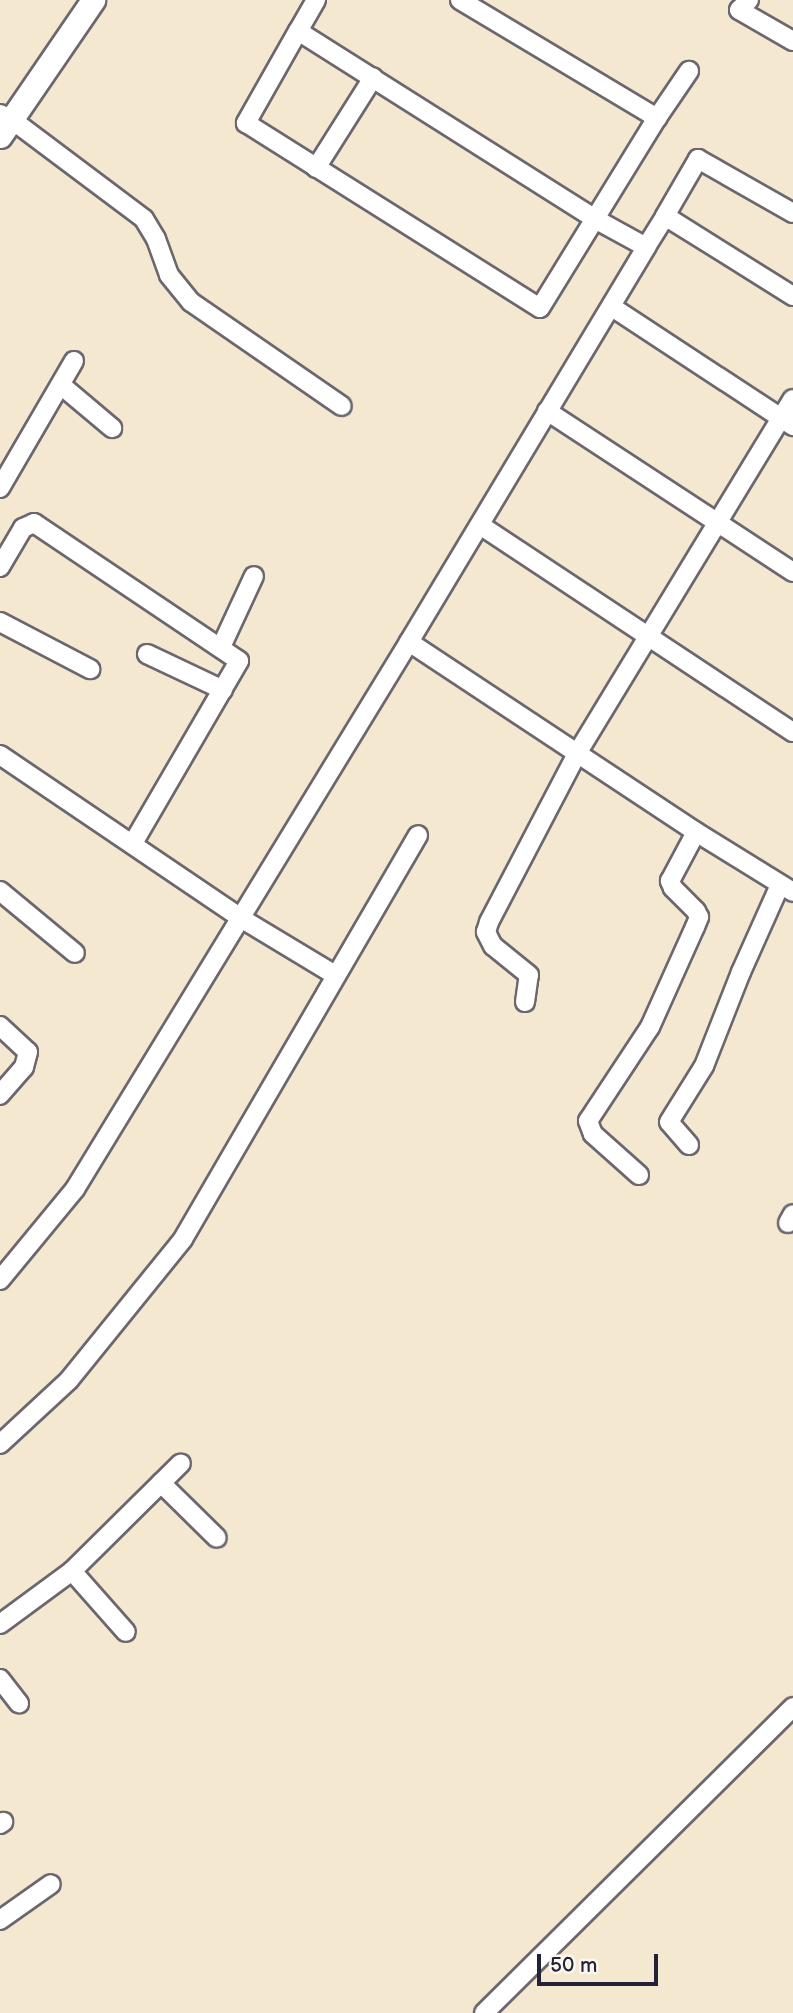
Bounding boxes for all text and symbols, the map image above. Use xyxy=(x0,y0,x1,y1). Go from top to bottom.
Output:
scale bar xyxy=(541,1940,662,1984)
text: 50 m xyxy=(550,1953,597,1978)

